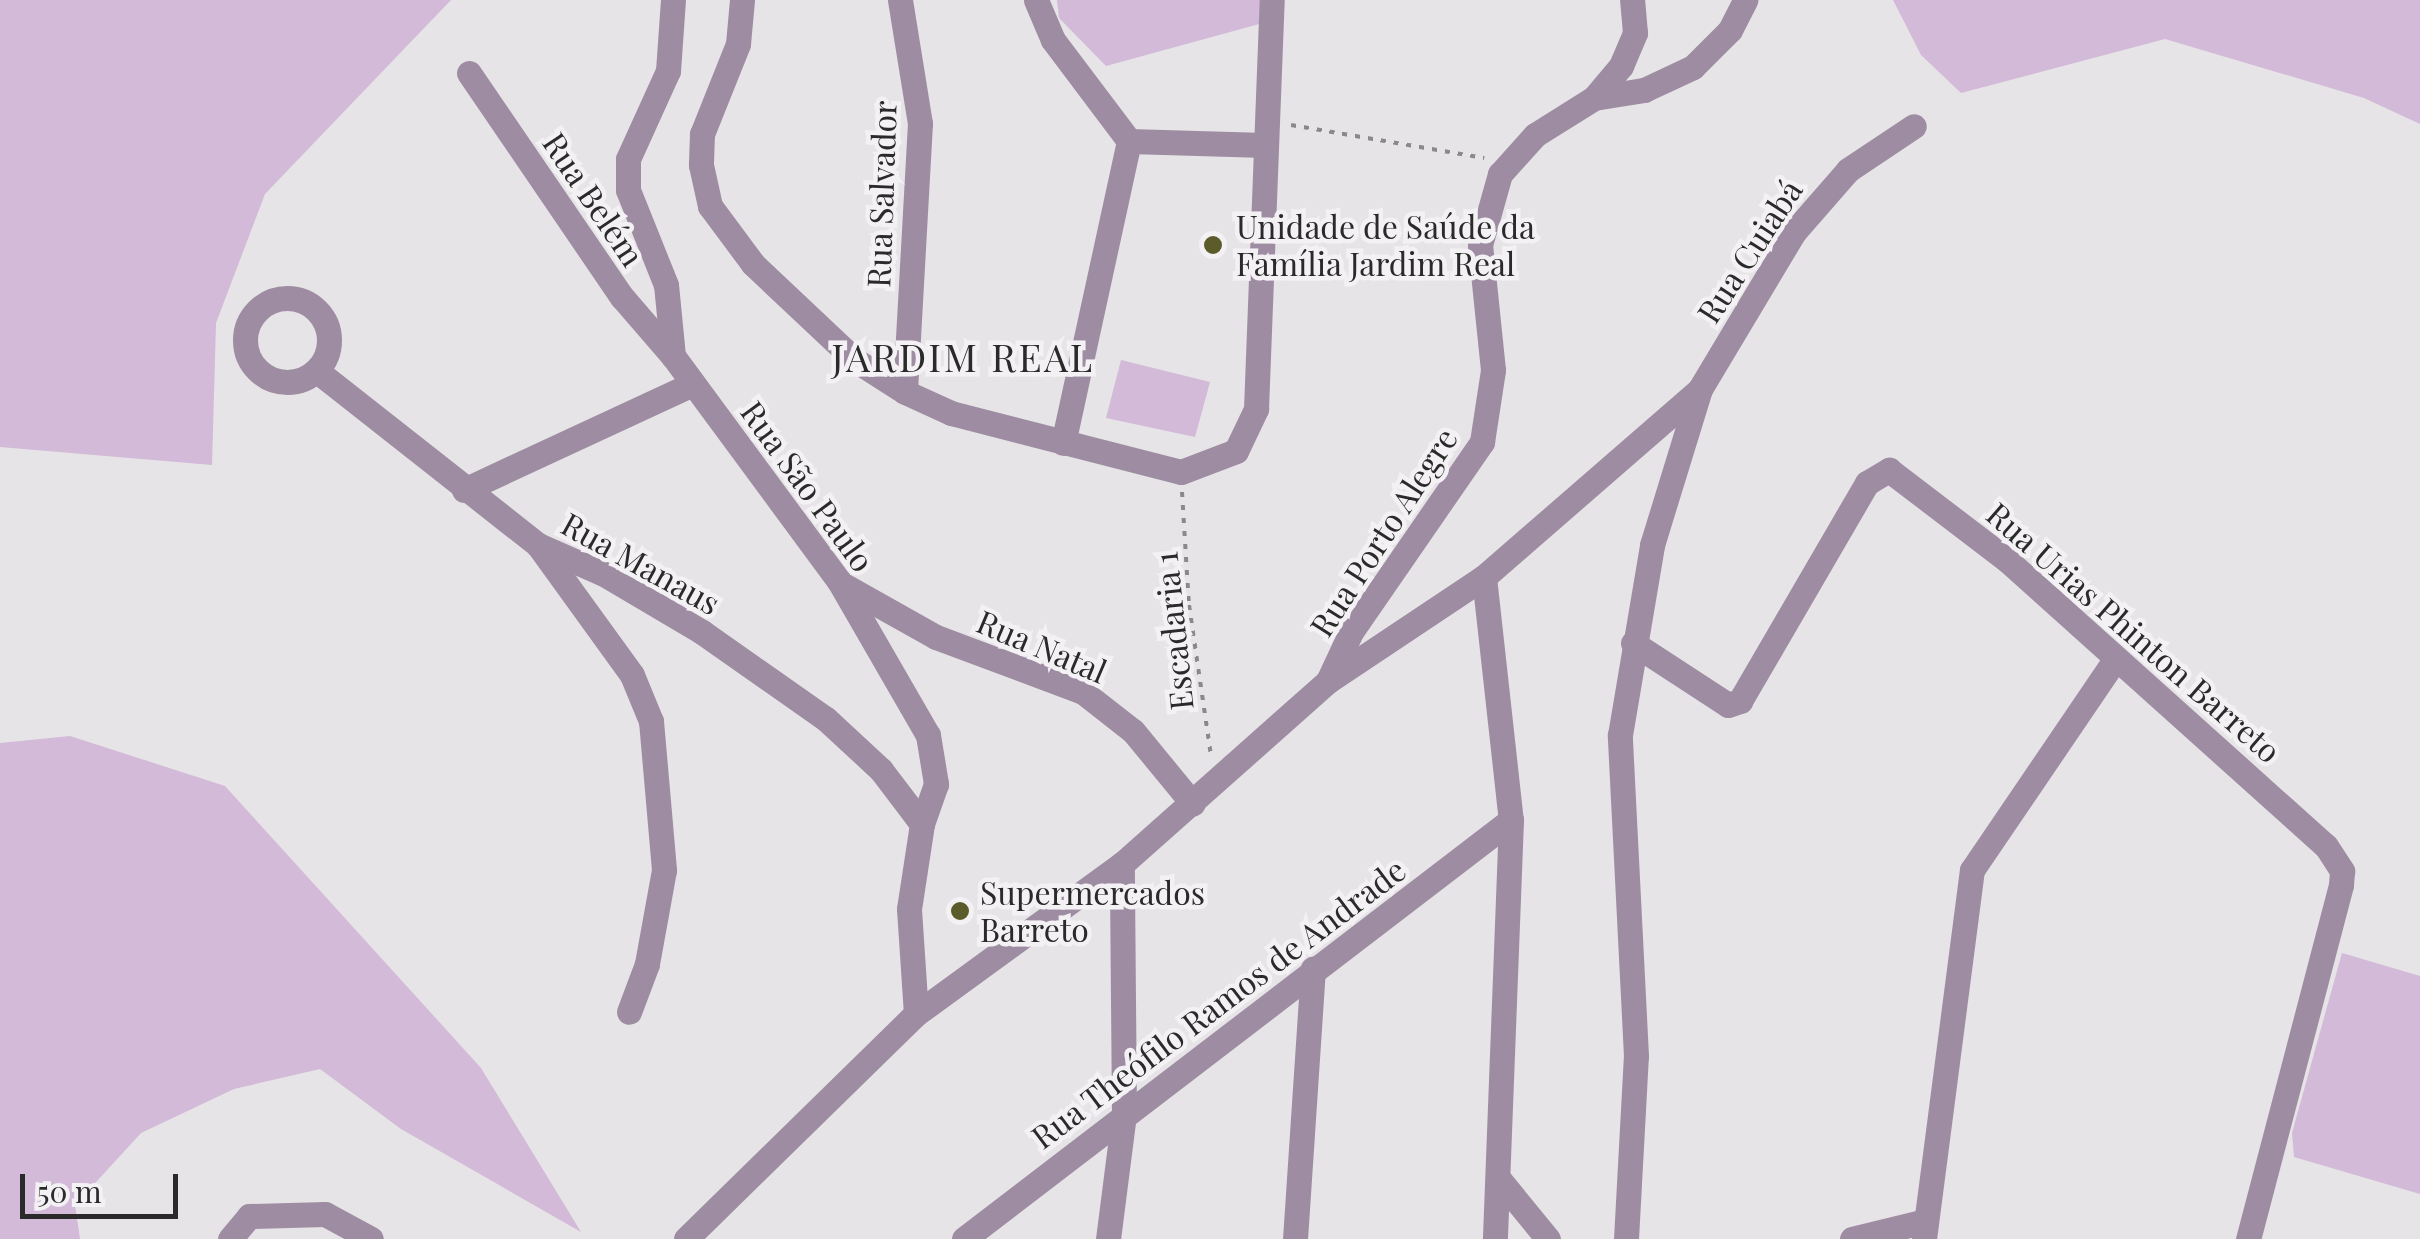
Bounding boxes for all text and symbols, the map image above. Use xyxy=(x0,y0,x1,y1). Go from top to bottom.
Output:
street label: Rua Salvador xyxy=(859,100,903,288)
street label: Rua Belém xyxy=(535,125,653,273)
street label: Rua Cuiabá xyxy=(1688,172,1810,330)
place label: Unidade de Saúde da Família Jardim Real xyxy=(1236,208,1535,283)
marker: Unidade de Saúde da Família Jardim Real xyxy=(1200,232,1226,258)
district label: JARDIM REAL xyxy=(831,334,1095,380)
street label: Rua São Paulo xyxy=(733,393,883,579)
street label: Rua Porto Alegre xyxy=(1301,420,1465,644)
street label: Rua Urias Phinton Barreto xyxy=(1979,494,2289,770)
street label: Rua Manaus xyxy=(555,504,727,622)
street label: Escadaria 1 xyxy=(1146,550,1200,712)
street label: Rua Natal xyxy=(971,601,1113,691)
street label: Rua Theófilo Ramos de Andrade xyxy=(1023,849,1413,1157)
place label: Supermercados Barreto xyxy=(980,874,1205,949)
marker: Supermercados Barreto xyxy=(949,900,971,922)
scale bar xyxy=(25,1154,182,1216)
text: 50 m xyxy=(37,1171,102,1211)

